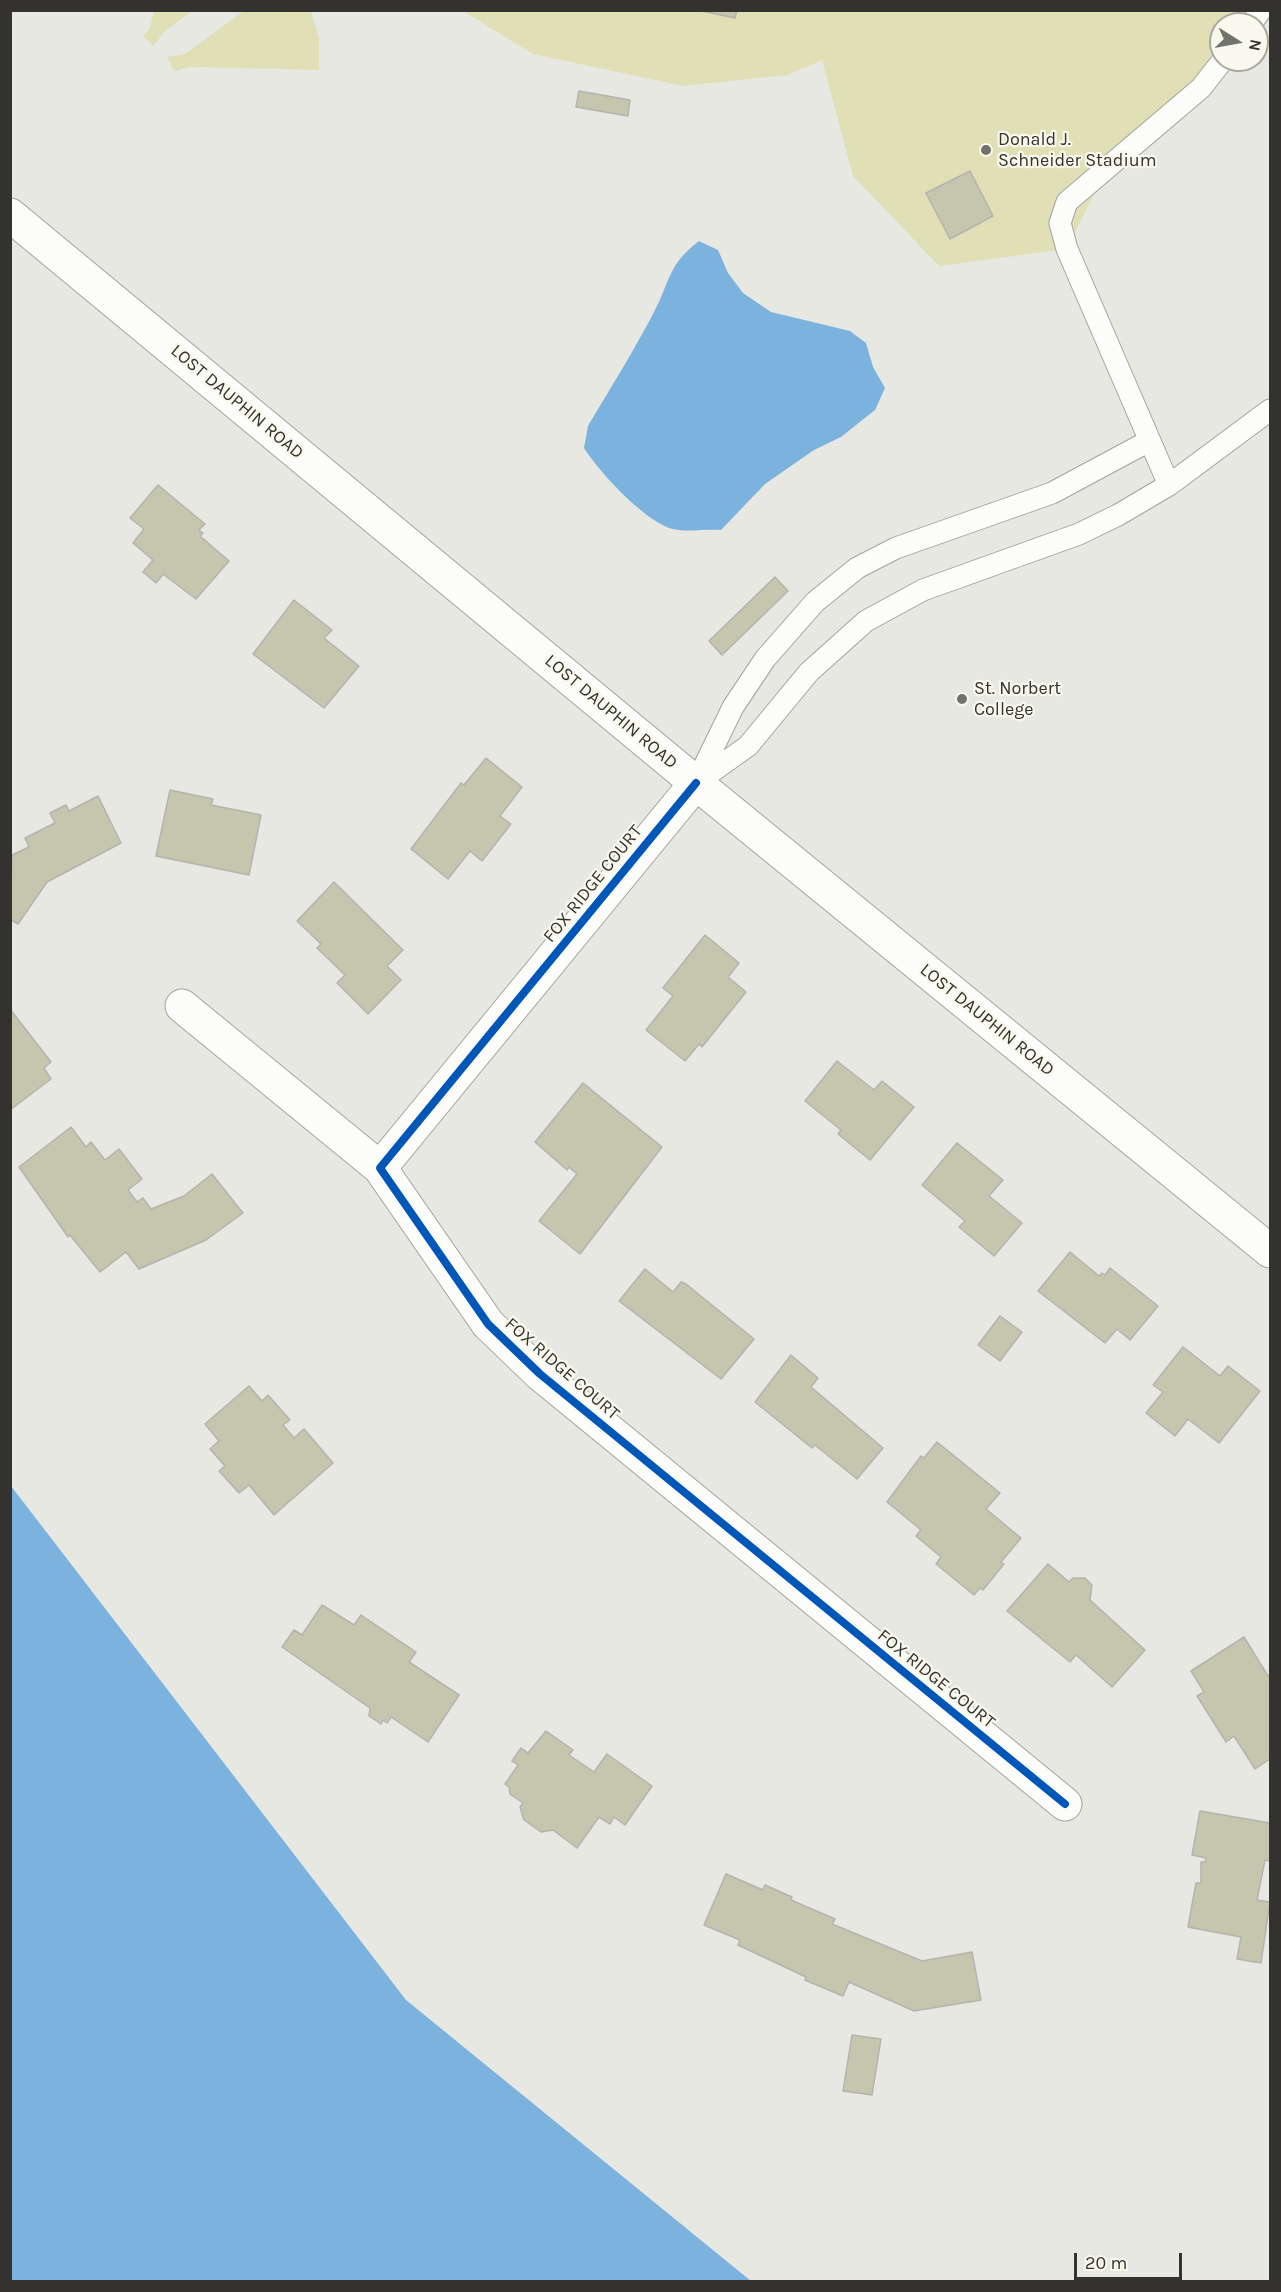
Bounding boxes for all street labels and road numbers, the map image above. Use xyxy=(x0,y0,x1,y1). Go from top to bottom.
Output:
street label: LOST DAUPHIN ROAD xyxy=(166,340,308,464)
street label: LOST DAUPHIN ROAD xyxy=(540,650,682,774)
street label: FOX RIDGE COURT xyxy=(539,821,647,947)
street label: LOST DAUPHIN ROAD xyxy=(915,959,1059,1081)
street label: FOX RIDGE COURT xyxy=(500,1313,624,1425)
street label: FOX RIDGE COURT xyxy=(873,1625,999,1733)

